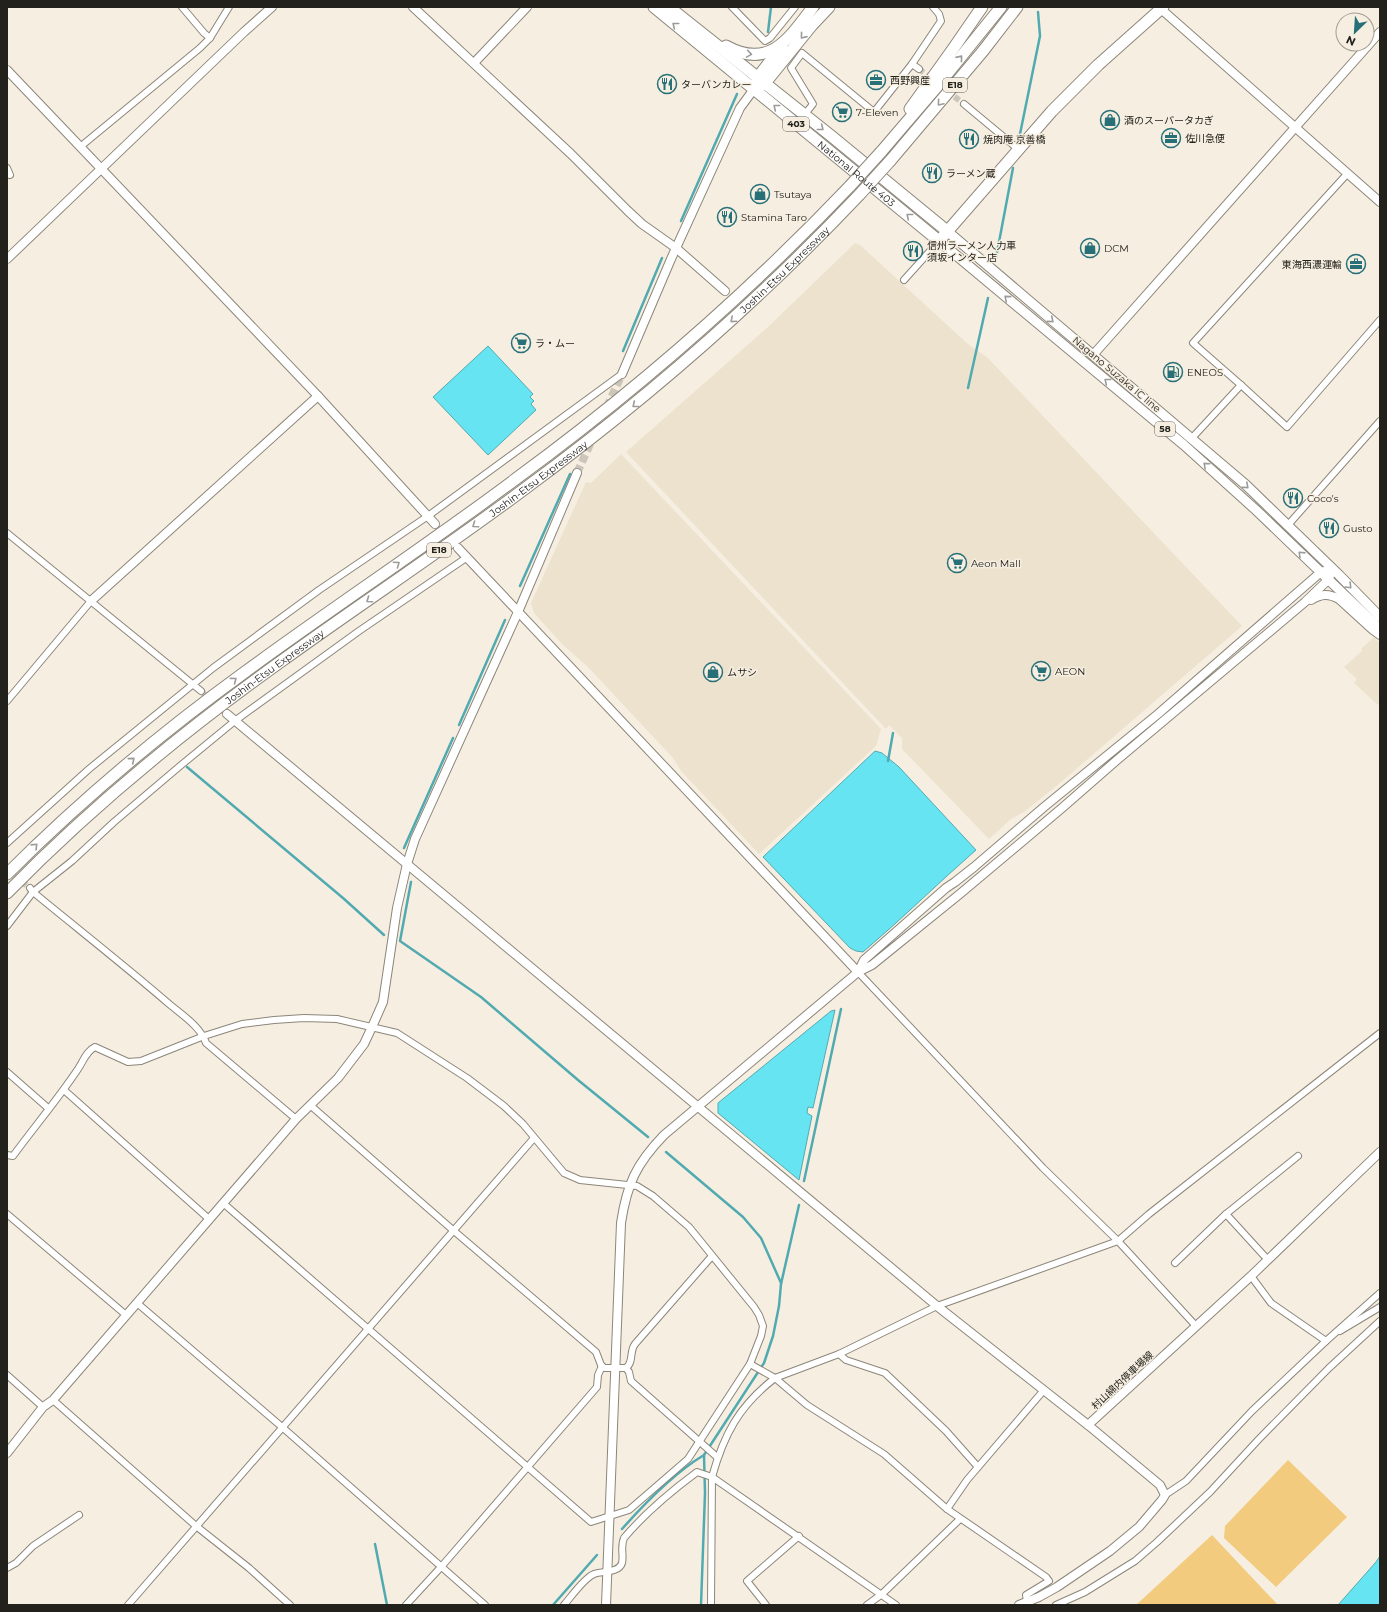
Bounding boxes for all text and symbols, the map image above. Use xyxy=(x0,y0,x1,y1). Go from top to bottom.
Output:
north arrow xyxy=(1335,12,1375,52)
one-way arrow xyxy=(673,22,680,29)
one-way arrow xyxy=(801,31,808,38)
text: N xyxy=(1344,33,1358,49)
one-way arrow xyxy=(745,49,752,58)
one-way arrow xyxy=(956,56,963,63)
office icon: 西野興産 xyxy=(865,69,887,91)
restaurant icon: ターバンカレー xyxy=(656,73,678,95)
place label: 西野興産 xyxy=(890,74,930,87)
place label: ターバンカレー xyxy=(681,78,751,91)
road number: E18 xyxy=(943,78,967,92)
one-way arrow xyxy=(937,98,944,106)
supermarket icon: 7-Eleven xyxy=(831,101,853,123)
one-way arrow xyxy=(773,105,781,112)
place label: 7-Eleven xyxy=(856,106,899,119)
shop icon: 酒のスーパータカぎ xyxy=(1099,109,1121,131)
place label: 酒のスーパータカぎ xyxy=(1124,114,1214,127)
road number: 403 xyxy=(783,117,809,131)
one-way arrow xyxy=(817,123,824,130)
office icon: 佐川急便 xyxy=(1160,127,1182,149)
restaurant icon: 焼肉庵 京善橋 xyxy=(958,128,980,150)
place label: 佐川急便 xyxy=(1185,132,1225,145)
place label: 焼肉庵 京善橋 xyxy=(983,133,1046,146)
street label: National Route 403 xyxy=(815,138,898,210)
restaurant icon: ラーメン蔵 xyxy=(921,162,943,184)
place label: ラーメン蔵 xyxy=(946,167,996,180)
shop icon: Tsutaya xyxy=(749,183,771,205)
place label: Tsutaya xyxy=(774,188,812,201)
restaurant icon: Stamina Taro xyxy=(716,206,738,228)
place label: Stamina Taro xyxy=(741,211,807,224)
one-way arrow xyxy=(906,214,913,221)
street label: Joshin-Etsu Expressway xyxy=(737,223,833,317)
shop icon: DCM xyxy=(1079,237,1101,259)
place label: 信州ラーメン人力車 須坂インター店 xyxy=(927,239,1017,264)
restaurant icon: 信州ラーメン人力車 須坂インター店 xyxy=(902,240,924,262)
place label: DCM xyxy=(1104,242,1129,255)
office icon: 東海西濃運輸 xyxy=(1345,253,1367,275)
place label: 東海西濃運輸 xyxy=(1282,258,1342,271)
one-way arrow xyxy=(1005,295,1012,302)
one-way arrow xyxy=(730,315,738,322)
one-way arrow xyxy=(1047,315,1054,322)
supermarket icon: ラ・ムー xyxy=(510,332,532,354)
street label: Nagano Suzaka IC line xyxy=(1070,334,1164,415)
place label: ラ・ムー xyxy=(535,337,575,350)
fuel station icon: ENEOS xyxy=(1162,361,1184,383)
place label: ENEOS xyxy=(1187,366,1223,379)
one-way arrow xyxy=(1104,379,1112,386)
one-way arrow xyxy=(632,400,639,407)
road number: 58 xyxy=(1155,422,1175,436)
street label: Joshin-Etsu Expressway xyxy=(486,437,591,520)
one-way arrow xyxy=(1204,463,1211,470)
one-way arrow xyxy=(1241,481,1249,488)
restaurant icon: Coco's xyxy=(1282,487,1304,509)
place label: Coco's xyxy=(1307,492,1339,505)
restaurant icon: Gusto xyxy=(1318,517,1340,539)
one-way arrow xyxy=(472,520,479,528)
place label: Gusto xyxy=(1343,522,1372,535)
road number: E18 xyxy=(427,543,451,557)
one-way arrow xyxy=(1298,551,1306,559)
supermarket icon: Aeon Mall xyxy=(946,552,968,574)
place label: Aeon Mall xyxy=(971,557,1021,570)
one-way arrow xyxy=(393,561,400,569)
one-way arrow xyxy=(1345,581,1352,589)
one-way arrow xyxy=(366,595,373,602)
street label: Joshin-Etsu Expressway xyxy=(222,626,327,708)
supermarket icon: AEON xyxy=(1030,660,1052,682)
shop icon: ムサシ xyxy=(702,661,724,683)
place label: AEON xyxy=(1055,665,1085,678)
place label: ムサシ xyxy=(727,666,757,679)
one-way arrow xyxy=(230,678,237,685)
one-way arrow xyxy=(127,758,135,765)
one-way arrow xyxy=(30,843,38,851)
street label: 村山綿内停車場線 xyxy=(1089,1348,1156,1412)

